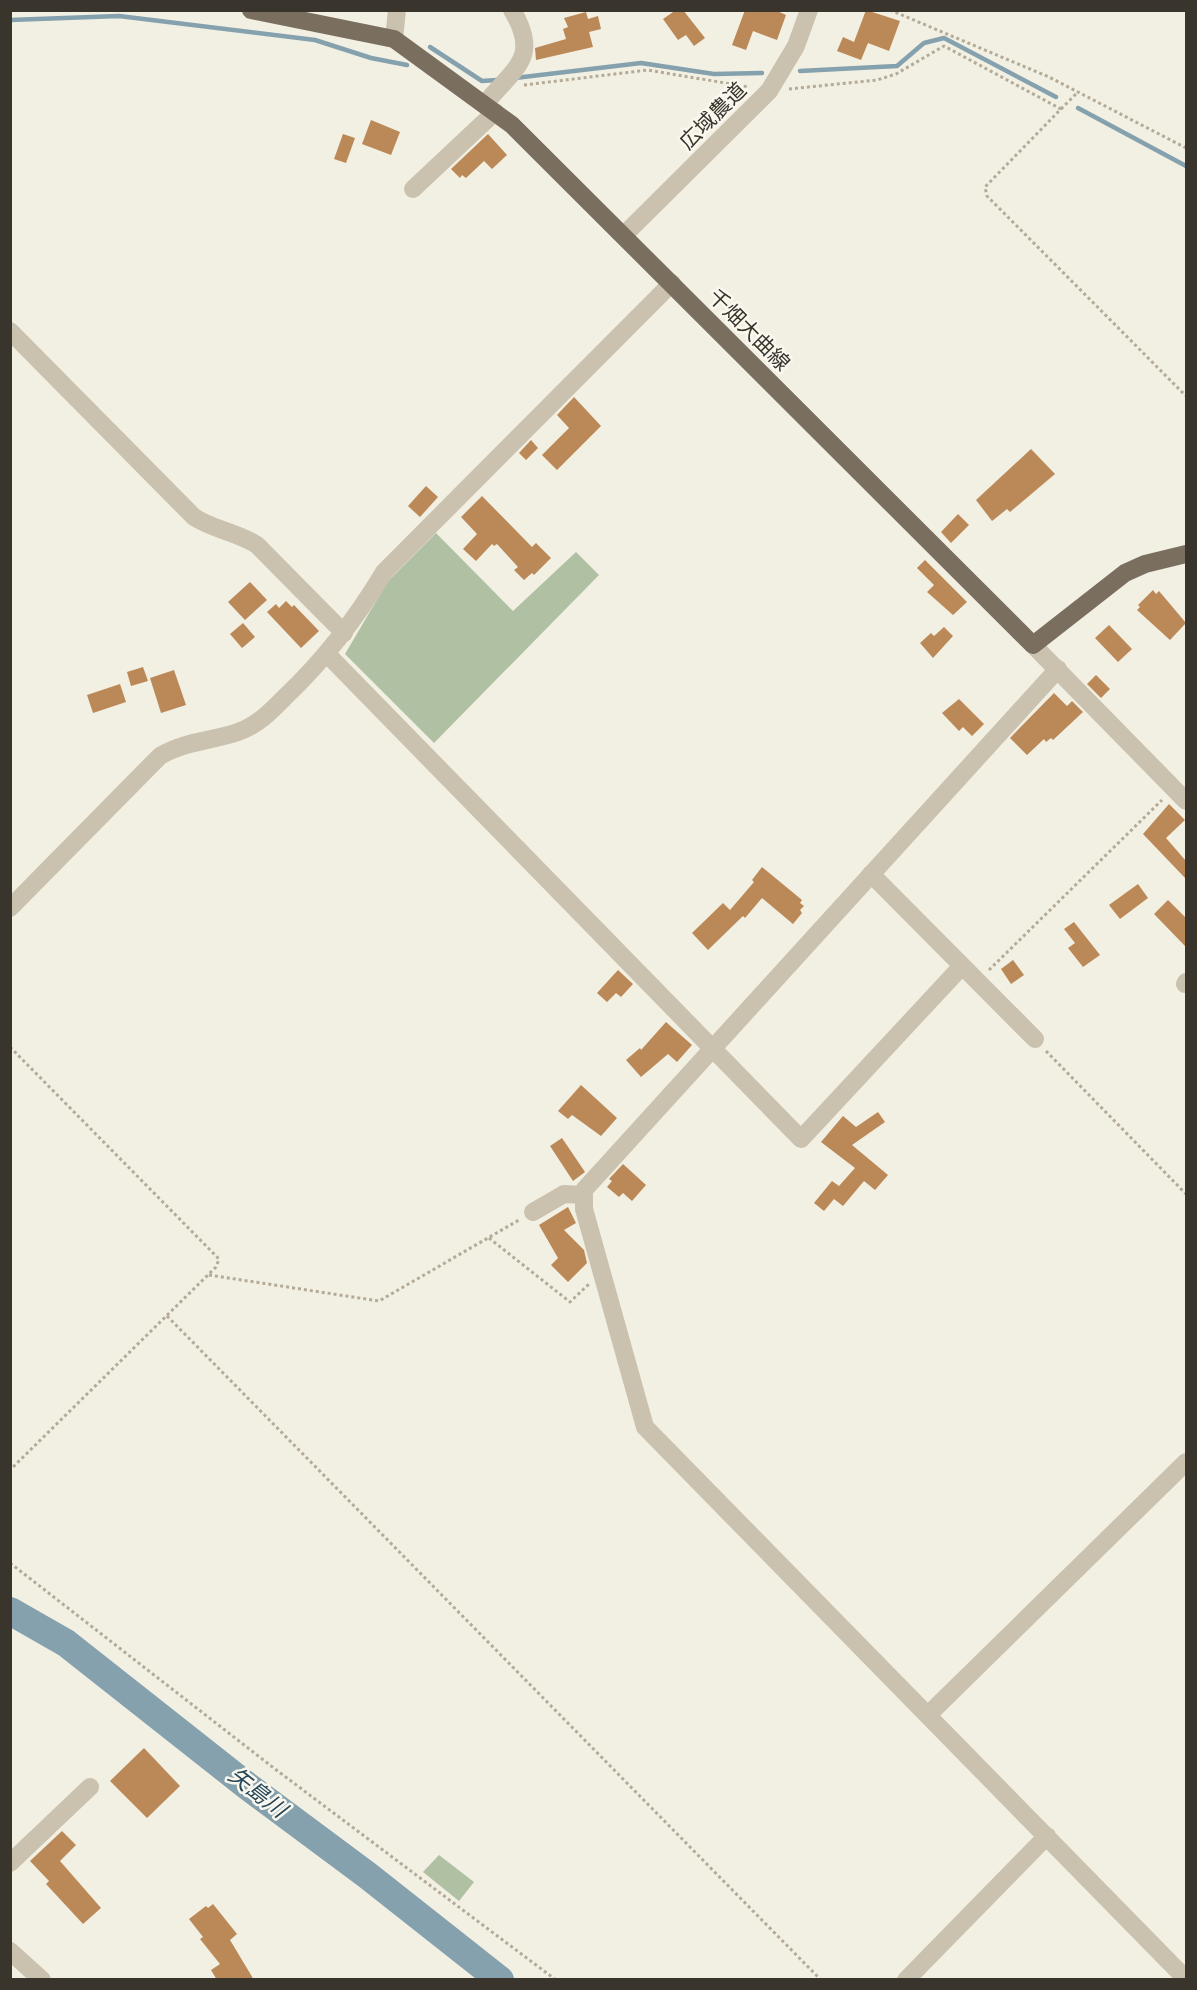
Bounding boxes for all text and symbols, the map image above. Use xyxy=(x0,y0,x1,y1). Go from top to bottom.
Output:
street label: 広域農道 xyxy=(673,76,753,156)
street label: 千畑大曲線 xyxy=(701,282,797,378)
water label: 矢島川 xyxy=(222,1760,295,1827)

